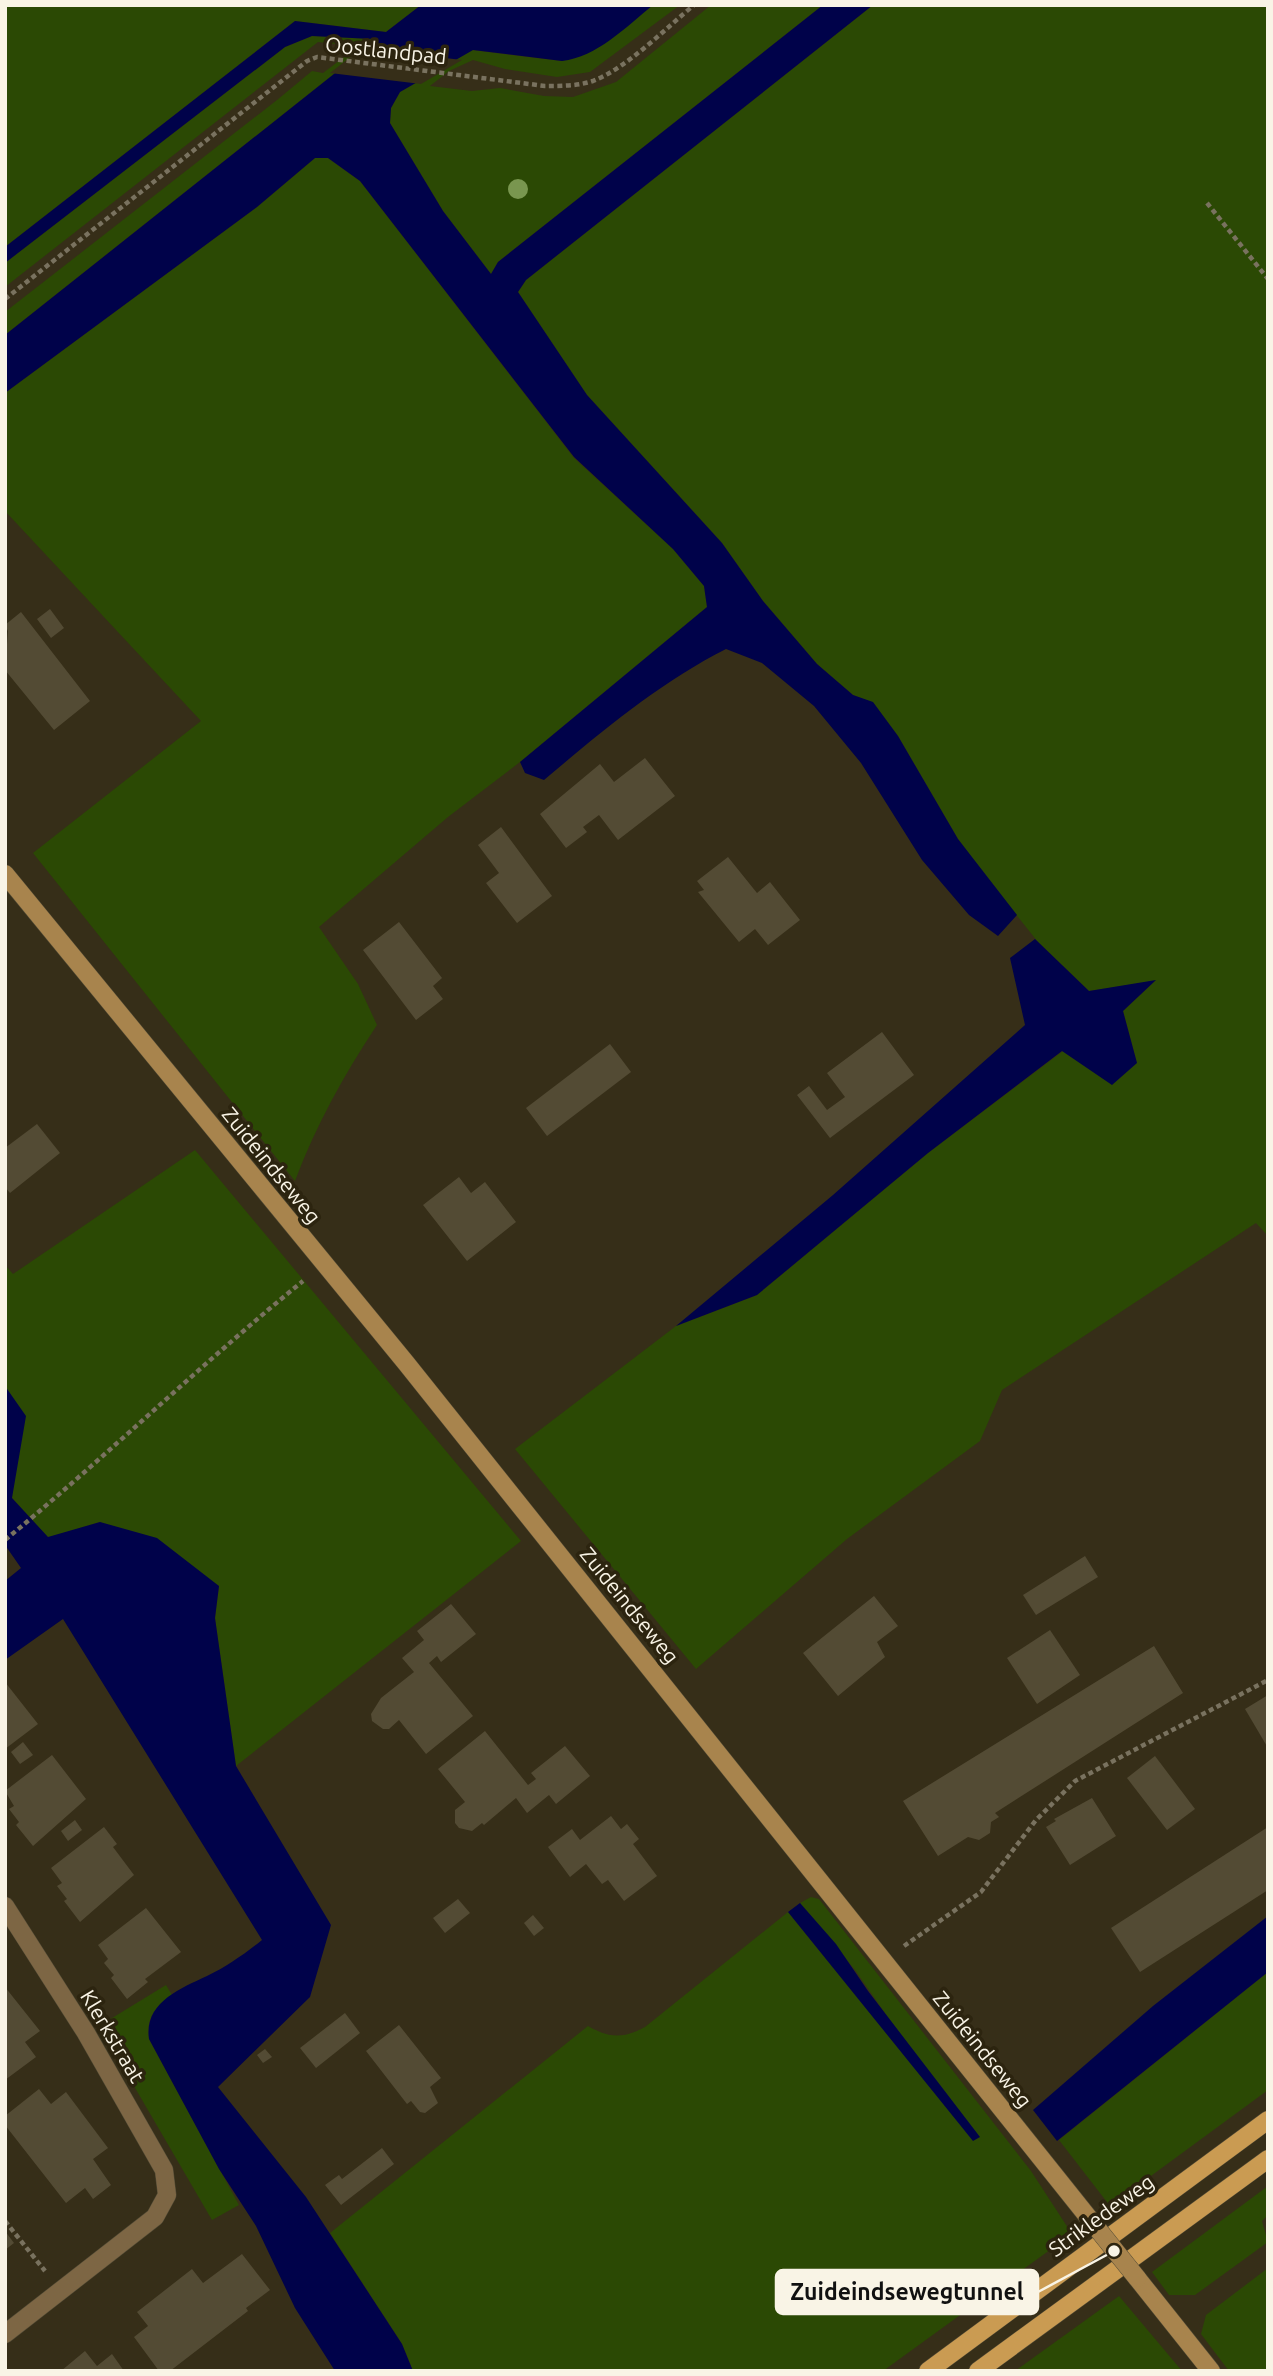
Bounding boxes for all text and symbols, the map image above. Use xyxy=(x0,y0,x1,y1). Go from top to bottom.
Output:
street label: Oostlandpad xyxy=(324,32,448,68)
street label: Zuideindseweg xyxy=(218,1102,326,1228)
street label: Zuideindseweg xyxy=(576,1542,684,1668)
street label: Klerkstraat xyxy=(76,1985,150,2087)
street label: Zuideindseweg xyxy=(929,1986,1037,2112)
street label: Strikledeweg xyxy=(1044,2169,1158,2261)
callout: Zuideindsewegtunnel xyxy=(776,2270,1038,2314)
text: Zuideindsewegtunnel xyxy=(790,2279,1024,2304)

